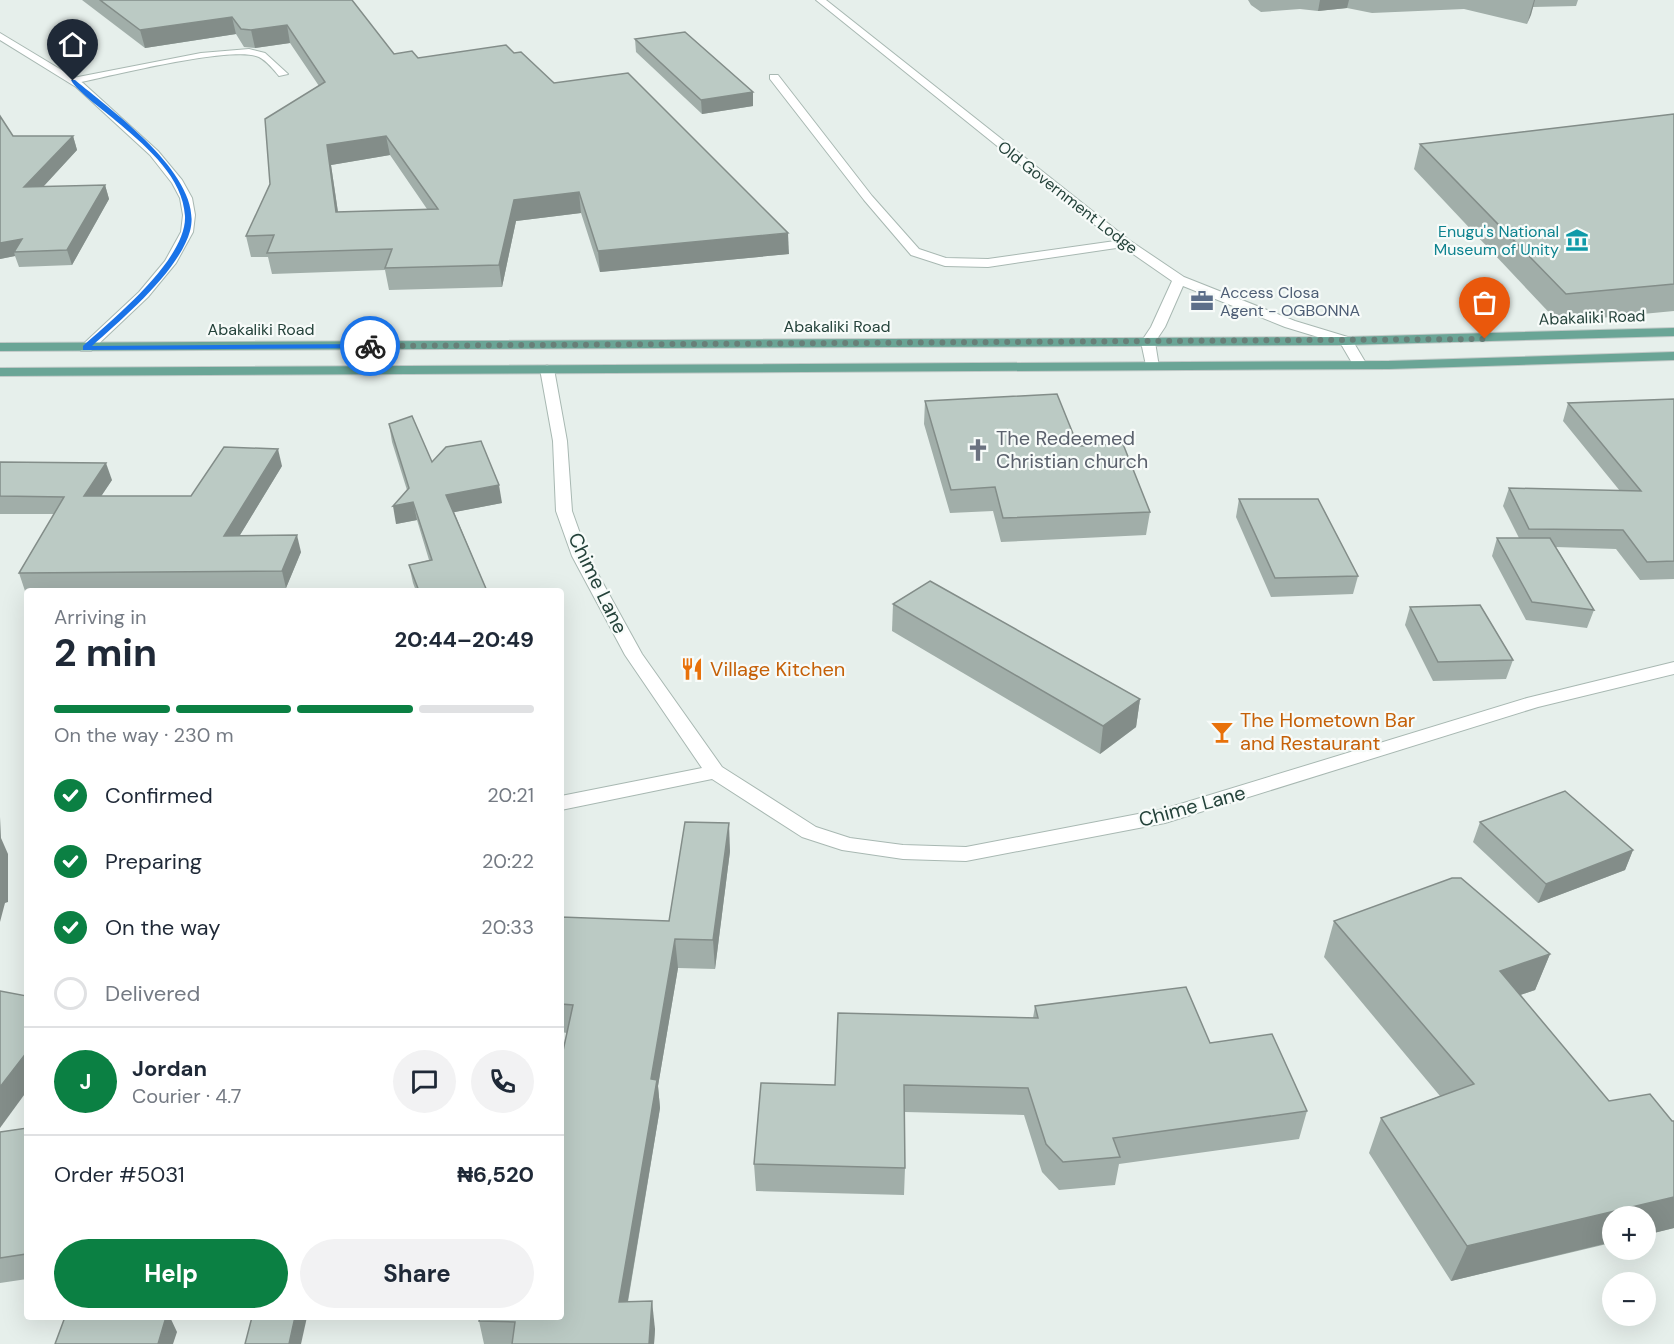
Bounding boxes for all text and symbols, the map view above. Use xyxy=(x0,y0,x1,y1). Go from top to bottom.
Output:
pin xyxy=(47,19,98,81)
icon: home xyxy=(56,28,89,61)
street label: Old Government Lodge xyxy=(993,136,1142,259)
place label: Enugu's National Museum of Unity xyxy=(1434,221,1559,260)
museum icon: Enugu's National Museum of Unity xyxy=(1564,227,1590,253)
pin xyxy=(1459,277,1510,339)
place label: Access Closa Agent - OGBONNA xyxy=(1220,282,1361,321)
icon: bag xyxy=(1468,286,1501,319)
office icon: Access Closa Agent - OGBONNA xyxy=(1189,288,1215,314)
street label: Abakaliki Road xyxy=(1538,305,1646,330)
courier xyxy=(340,316,400,376)
street label: Abakaliki Road xyxy=(784,316,890,337)
street label: Abakaliki Road xyxy=(208,319,314,340)
icon: bike xyxy=(354,330,387,363)
place label: The Redeemed Christian church xyxy=(996,425,1148,474)
church icon: The Redeemed Christian church xyxy=(965,437,991,463)
street label: Chime Lane xyxy=(562,528,634,638)
text: Arriving in xyxy=(54,604,146,630)
text: 20:44–20:49 xyxy=(394,625,534,654)
text: 2 min xyxy=(54,627,157,678)
restaurant icon: Village Kitchen xyxy=(679,656,705,682)
place label: Village Kitchen xyxy=(710,656,845,682)
place label: The Hometown Bar and Restaurant xyxy=(1240,707,1415,756)
bar icon: The Hometown Bar and Restaurant xyxy=(1209,719,1235,745)
text: On the way · 230 m xyxy=(54,722,234,748)
icon: check xyxy=(54,779,87,812)
street label: Chime Lane xyxy=(1136,779,1248,833)
text: Confirmed xyxy=(105,781,213,810)
text: 20:21 xyxy=(487,782,534,808)
icon: check xyxy=(54,845,87,878)
text: Preparing xyxy=(105,847,202,876)
text: 20:22 xyxy=(482,848,534,874)
icon: check xyxy=(54,911,87,944)
text: On the way xyxy=(105,913,220,942)
text: 20:33 xyxy=(481,914,534,940)
text: Delivered xyxy=(105,979,200,1008)
button: chat xyxy=(393,1050,456,1113)
button: phone xyxy=(471,1050,534,1113)
text: Jordan xyxy=(132,1054,207,1083)
text: J xyxy=(80,1067,91,1096)
text: Courier · 4.7 xyxy=(132,1083,241,1109)
text: Order #5031 xyxy=(54,1160,185,1189)
text: ₦6,520 xyxy=(457,1160,534,1189)
map controls xyxy=(1602,1206,1656,1326)
button: + xyxy=(1602,1206,1656,1260)
button: Help xyxy=(54,1239,288,1308)
button: Share xyxy=(300,1239,534,1308)
button: − xyxy=(1602,1272,1656,1326)

